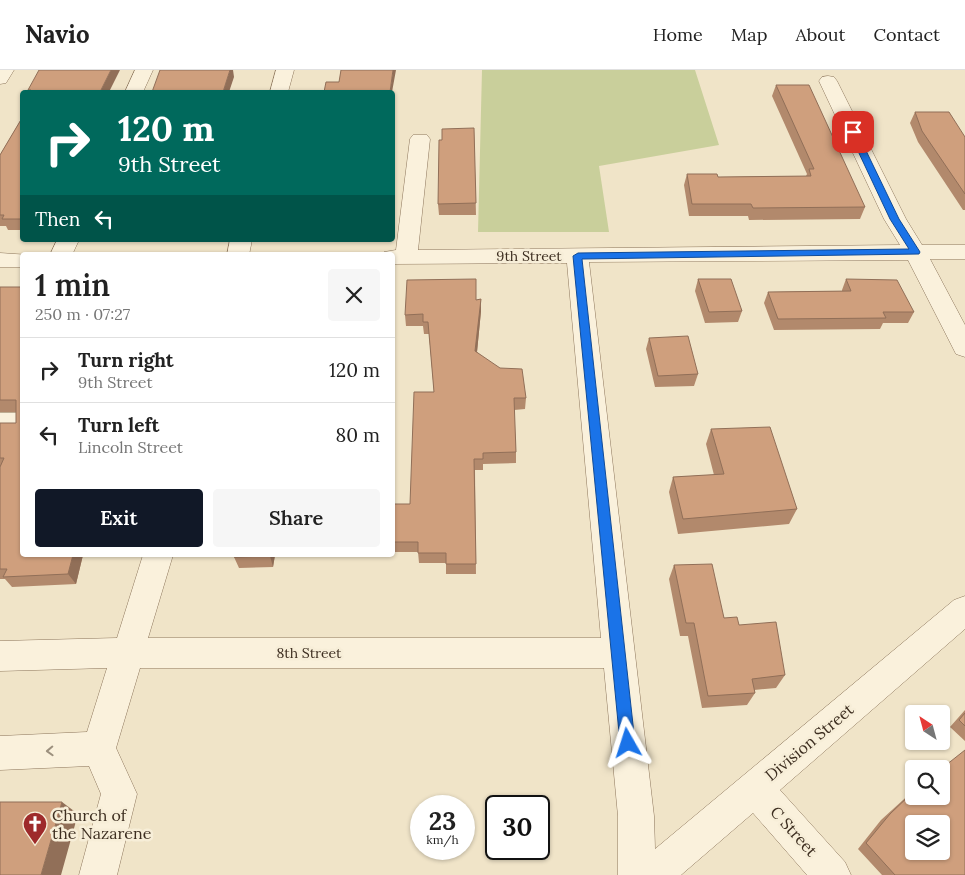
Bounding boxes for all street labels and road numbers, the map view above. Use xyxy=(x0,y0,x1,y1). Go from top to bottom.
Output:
street label: 9th Street xyxy=(496,247,562,265)
street label: 8th Street xyxy=(276,644,342,662)
street label: Division Street xyxy=(761,699,858,785)
street label: C Street xyxy=(766,802,822,861)

